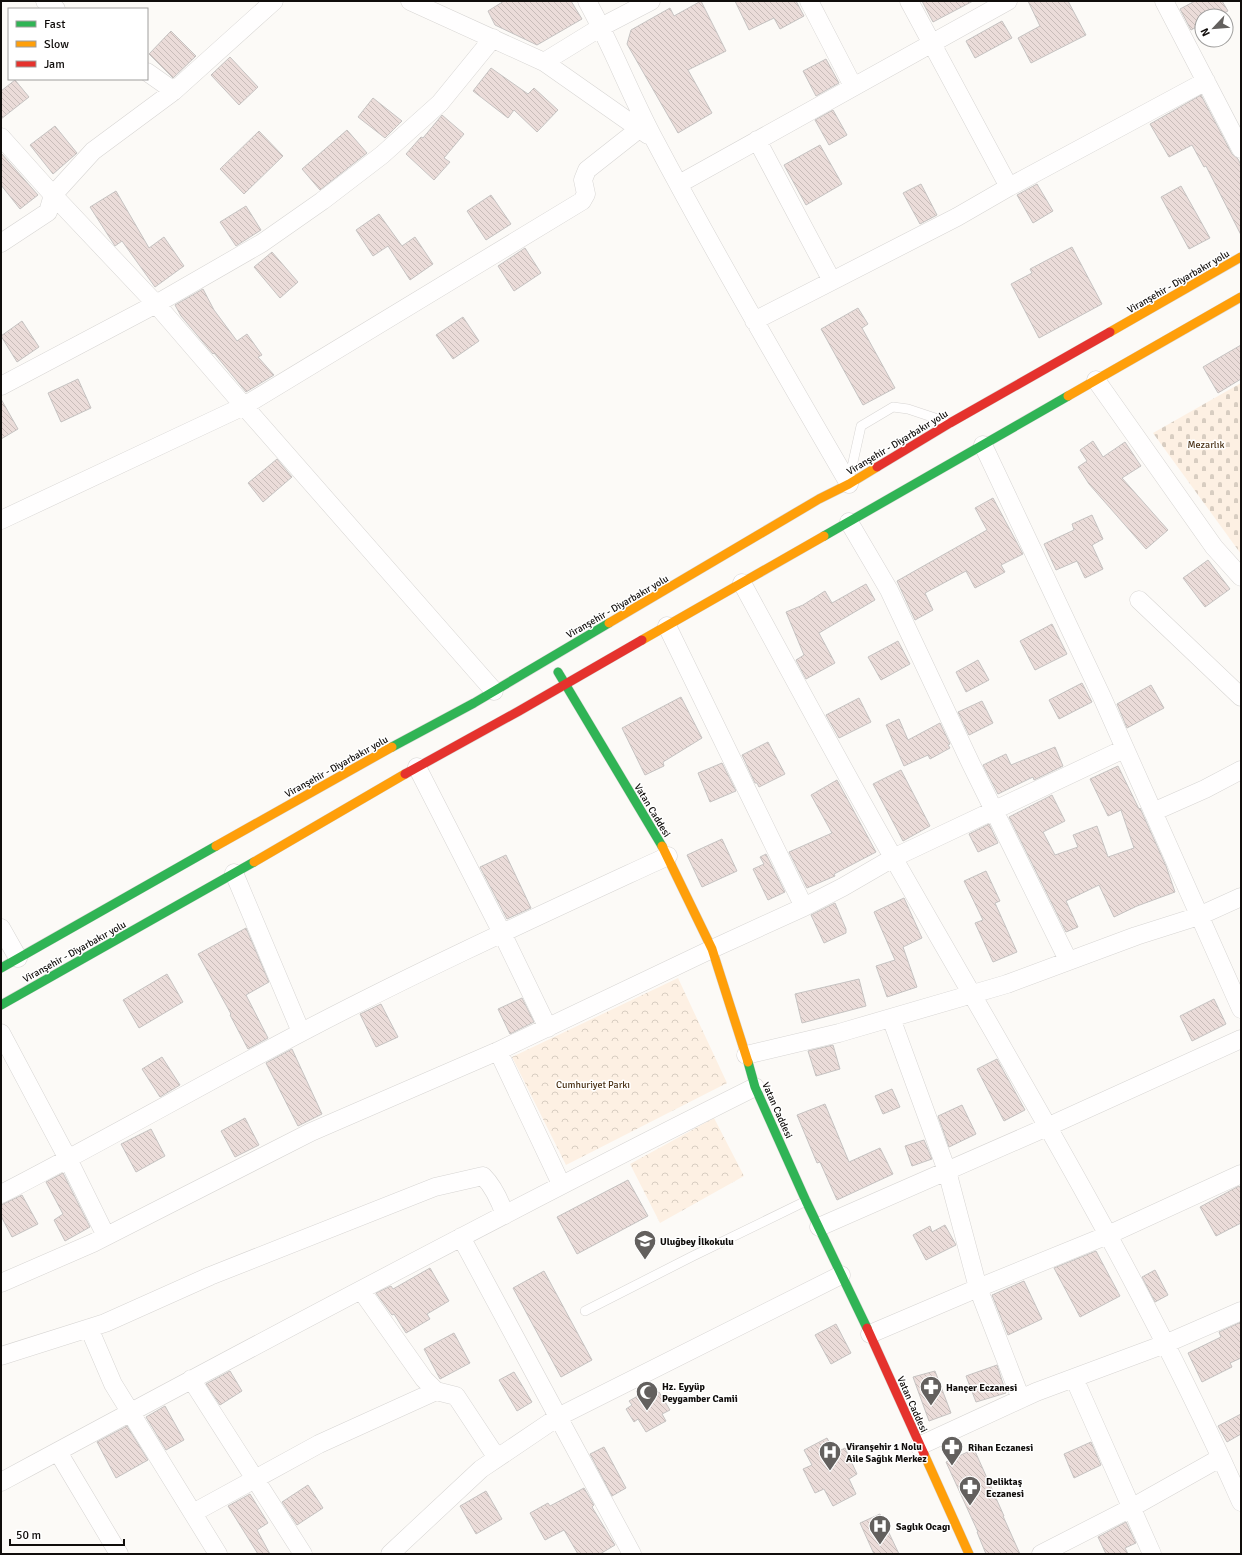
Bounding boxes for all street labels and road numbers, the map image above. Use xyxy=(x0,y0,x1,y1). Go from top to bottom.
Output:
street label: Viranşehir - Diyarbakır yolu xyxy=(1125,248,1232,316)
street label: Viranşehir - Diyarbakır yolu xyxy=(845,408,950,478)
street label: Viranşehir - Diyarbakır yolu xyxy=(564,573,671,641)
street label: Viranşehir - Diyarbakır yolu xyxy=(283,733,390,800)
street label: Vatan Caddesi xyxy=(631,782,673,839)
street label: Viranşehir - Diyarbakır yolu xyxy=(21,918,128,985)
street label: Vatan Caddesi xyxy=(759,1080,795,1140)
street label: Vatan Caddesi xyxy=(894,1374,930,1434)

